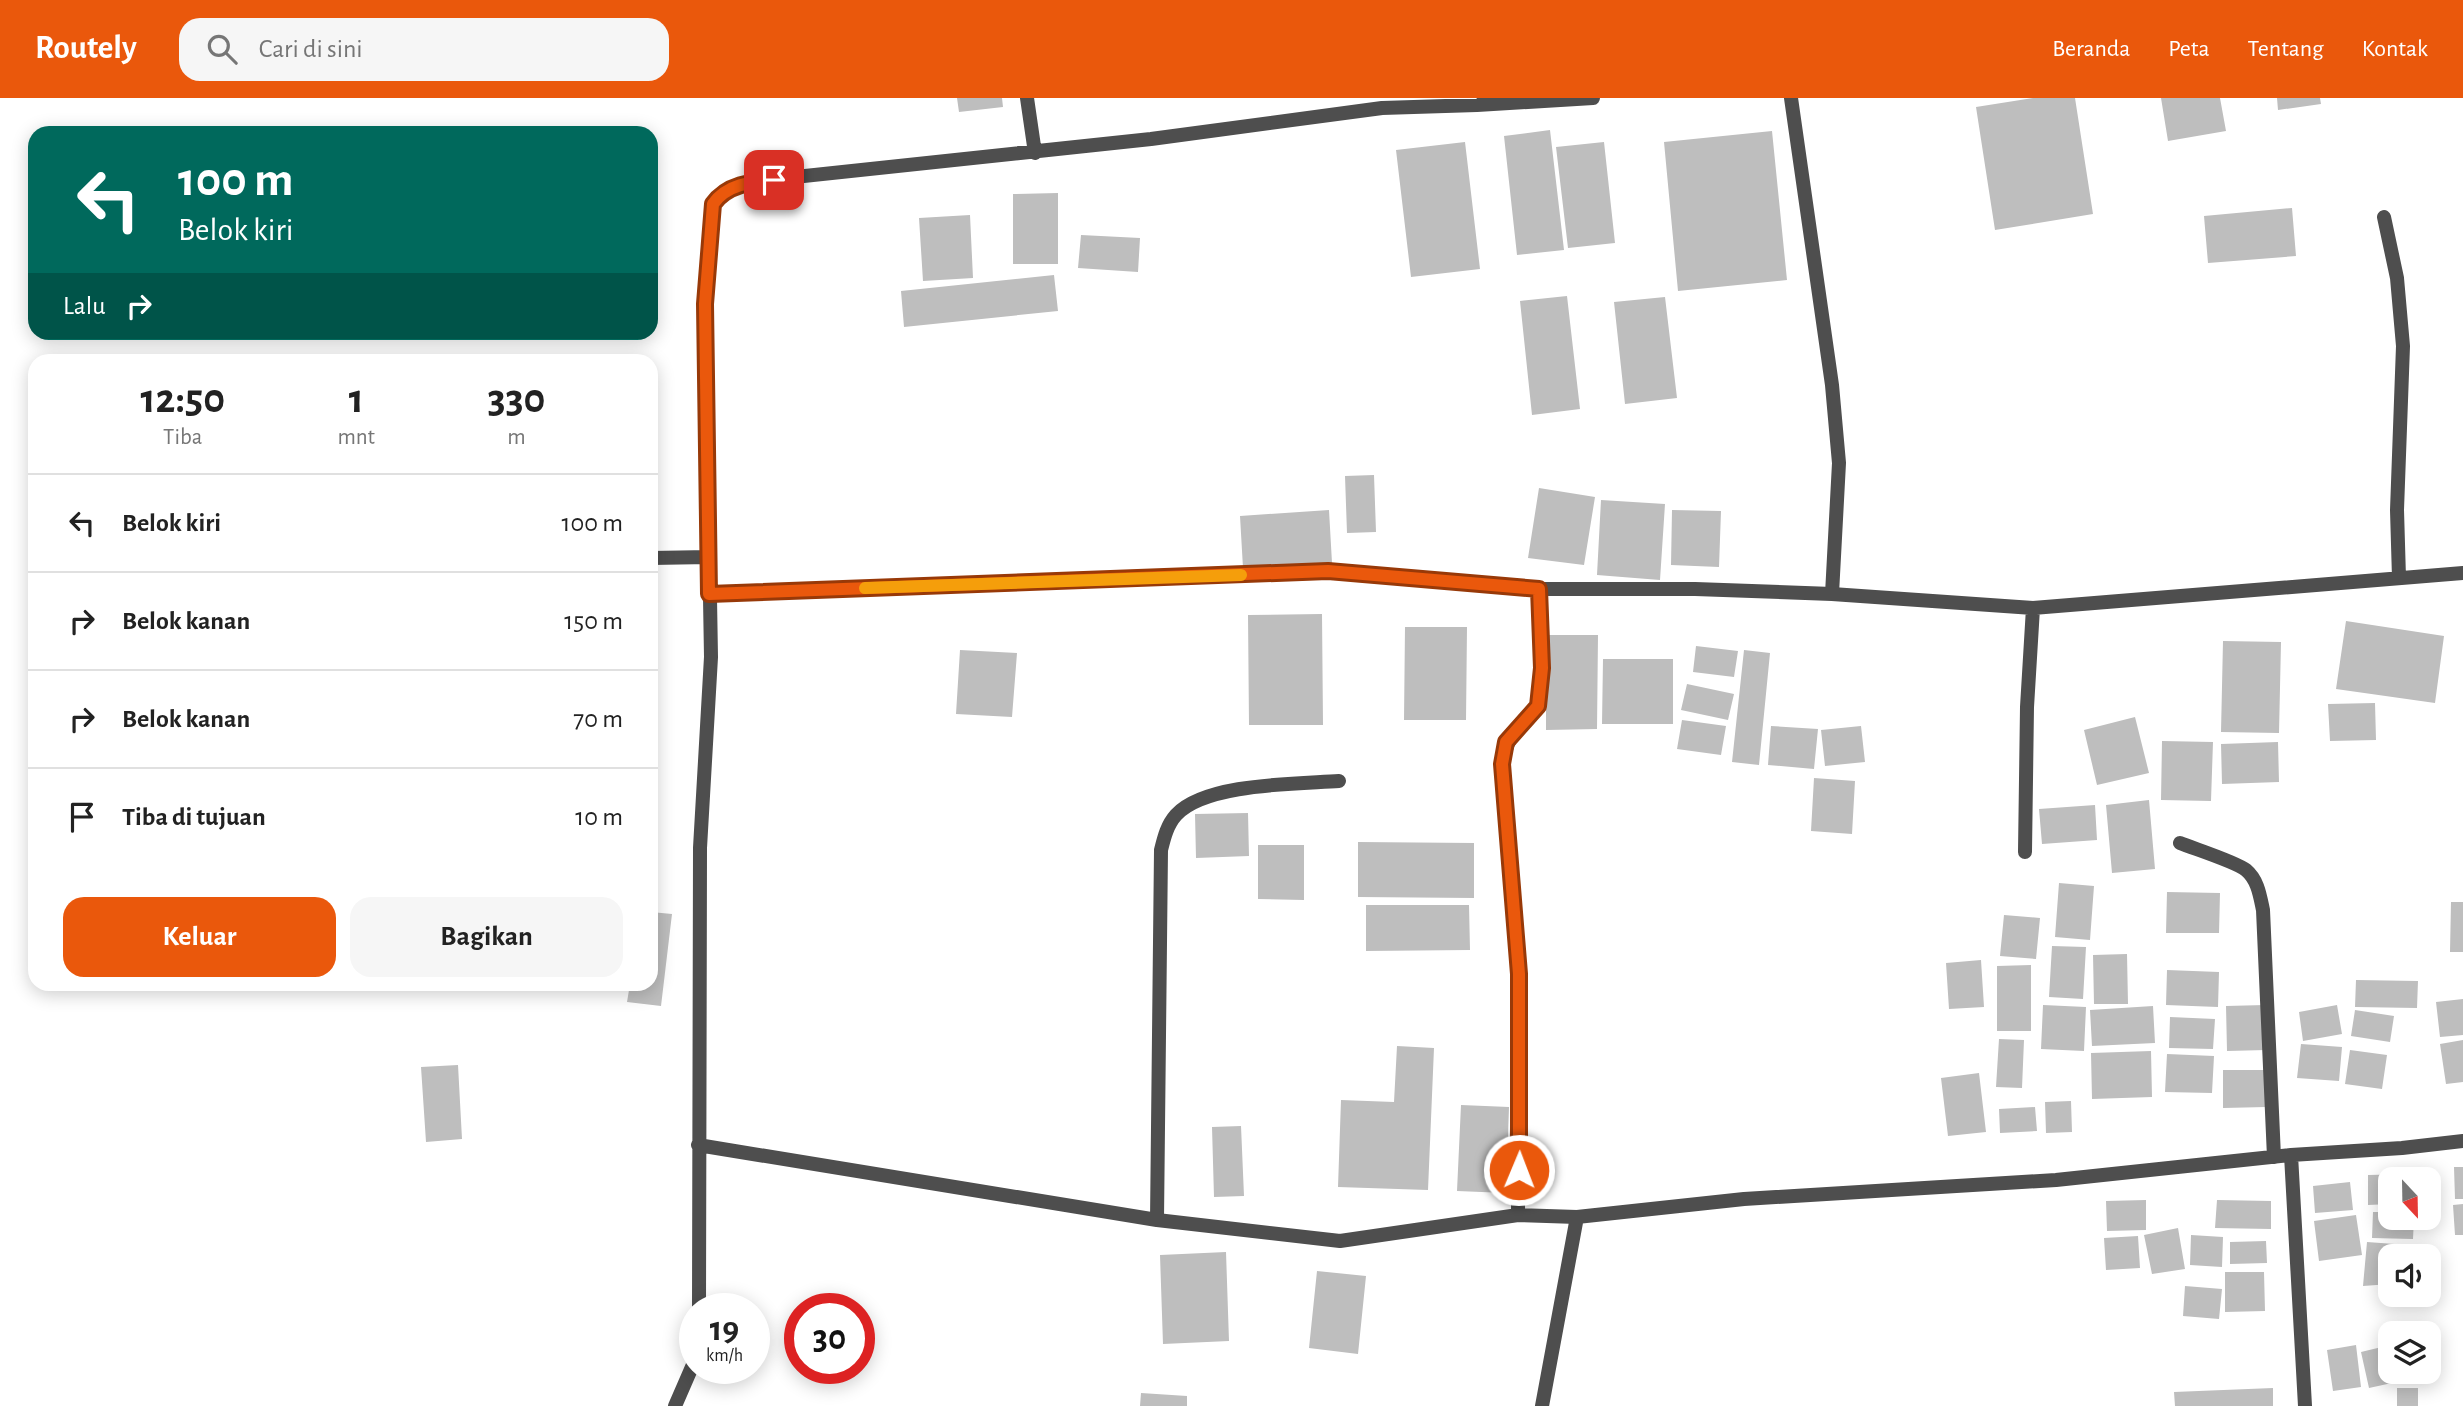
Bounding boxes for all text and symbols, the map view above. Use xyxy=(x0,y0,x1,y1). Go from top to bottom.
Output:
search box xyxy=(179,18,669,81)
icon: search xyxy=(203,30,241,68)
text: Routely xyxy=(35,32,137,65)
text: Cari di sini xyxy=(259,36,363,62)
text: Beranda xyxy=(2052,37,2130,61)
text: Peta xyxy=(2168,37,2210,61)
text: Tentang xyxy=(2248,37,2324,61)
text: Kontak xyxy=(2362,37,2428,61)
pin xyxy=(744,150,804,210)
icon: left xyxy=(63,154,154,245)
text: 100 m xyxy=(178,156,294,205)
icon: arrive xyxy=(755,161,793,199)
text: Belok kiri xyxy=(178,214,294,246)
icon: right xyxy=(120,287,158,325)
text: Lalu xyxy=(63,293,106,319)
text: 12:50 xyxy=(140,378,225,420)
text: 1 xyxy=(349,378,364,420)
text: 330 xyxy=(487,378,545,420)
text: Tiba xyxy=(163,426,202,449)
text: mnt xyxy=(338,426,375,449)
text: m xyxy=(507,426,526,449)
icon: left xyxy=(63,504,101,542)
text: Belok kiri xyxy=(122,510,221,536)
text: 100 m xyxy=(562,510,623,536)
icon: right xyxy=(63,602,101,640)
text: Belok kanan xyxy=(122,608,250,634)
text: 150 m xyxy=(564,608,623,634)
icon: right xyxy=(63,700,101,738)
text: Belok kanan xyxy=(122,706,250,732)
text: 70 m xyxy=(573,706,623,732)
icon: arrive xyxy=(63,798,101,836)
text: Tiba di tujuan xyxy=(122,804,266,830)
text: 10 m xyxy=(575,804,623,830)
button: Keluar xyxy=(63,897,336,977)
button: Bagikan xyxy=(350,897,623,977)
position arrow xyxy=(1482,1133,1556,1207)
north arrow xyxy=(2378,1167,2441,1230)
map controls xyxy=(2378,1167,2441,1384)
button: sound xyxy=(2378,1244,2441,1307)
speed limit sign: 30 xyxy=(784,1293,875,1384)
text: 19 xyxy=(710,1312,739,1347)
button: layers xyxy=(2378,1321,2441,1384)
text: km/h xyxy=(706,1347,743,1365)

